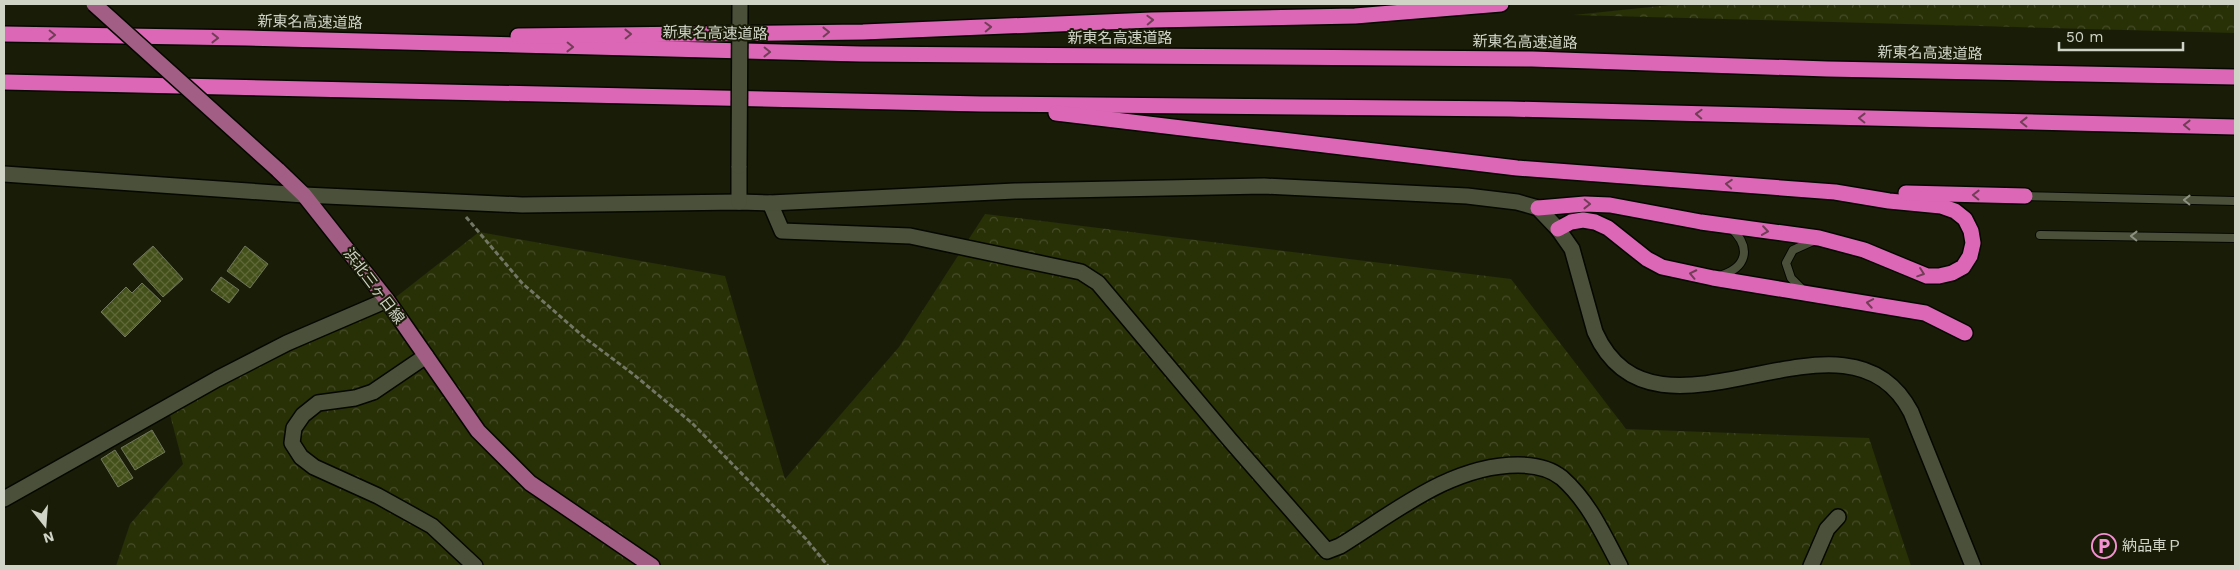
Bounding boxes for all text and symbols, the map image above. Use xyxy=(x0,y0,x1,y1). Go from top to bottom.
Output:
street label: 新東名高速道路 xyxy=(257,12,363,32)
one-way arrow xyxy=(1147,15,1155,25)
scale bar xyxy=(2059,20,2183,52)
one-way arrow xyxy=(984,21,992,32)
street label: 新東名高速道路 xyxy=(662,23,768,43)
one-way arrow xyxy=(822,27,830,37)
text: 50 m xyxy=(2066,28,2103,46)
one-way arrow xyxy=(624,29,632,39)
street label: 新東名高速道路 xyxy=(1067,29,1173,47)
one-way arrow xyxy=(49,30,57,40)
street label: 新東名高速道路 xyxy=(1472,32,1578,52)
one-way arrow xyxy=(212,33,219,43)
one-way arrow xyxy=(566,41,574,52)
street label: 新東名高速道路 xyxy=(1877,43,1983,63)
one-way arrow xyxy=(764,46,772,57)
one-way arrow xyxy=(1695,109,1702,119)
one-way arrow xyxy=(1857,113,1865,123)
one-way arrow xyxy=(2020,117,2028,127)
one-way arrow xyxy=(2182,120,2190,131)
one-way arrow xyxy=(1725,179,1733,190)
one-way arrow xyxy=(1972,190,1980,200)
one-way arrow xyxy=(2182,195,2190,205)
one-way arrow xyxy=(1584,199,1591,209)
one-way arrow xyxy=(1761,225,1769,236)
one-way arrow xyxy=(2130,231,2138,242)
street label: 浜北三ヶ日線 xyxy=(340,245,408,327)
one-way arrow xyxy=(1916,267,1924,277)
one-way arrow xyxy=(1688,269,1697,279)
one-way arrow xyxy=(1866,298,1875,308)
north arrow xyxy=(20,500,70,550)
text: N xyxy=(42,528,56,547)
parking icon: 納品車Ｐ xyxy=(2091,533,2117,559)
place label: 納品車Ｐ xyxy=(2122,537,2182,555)

